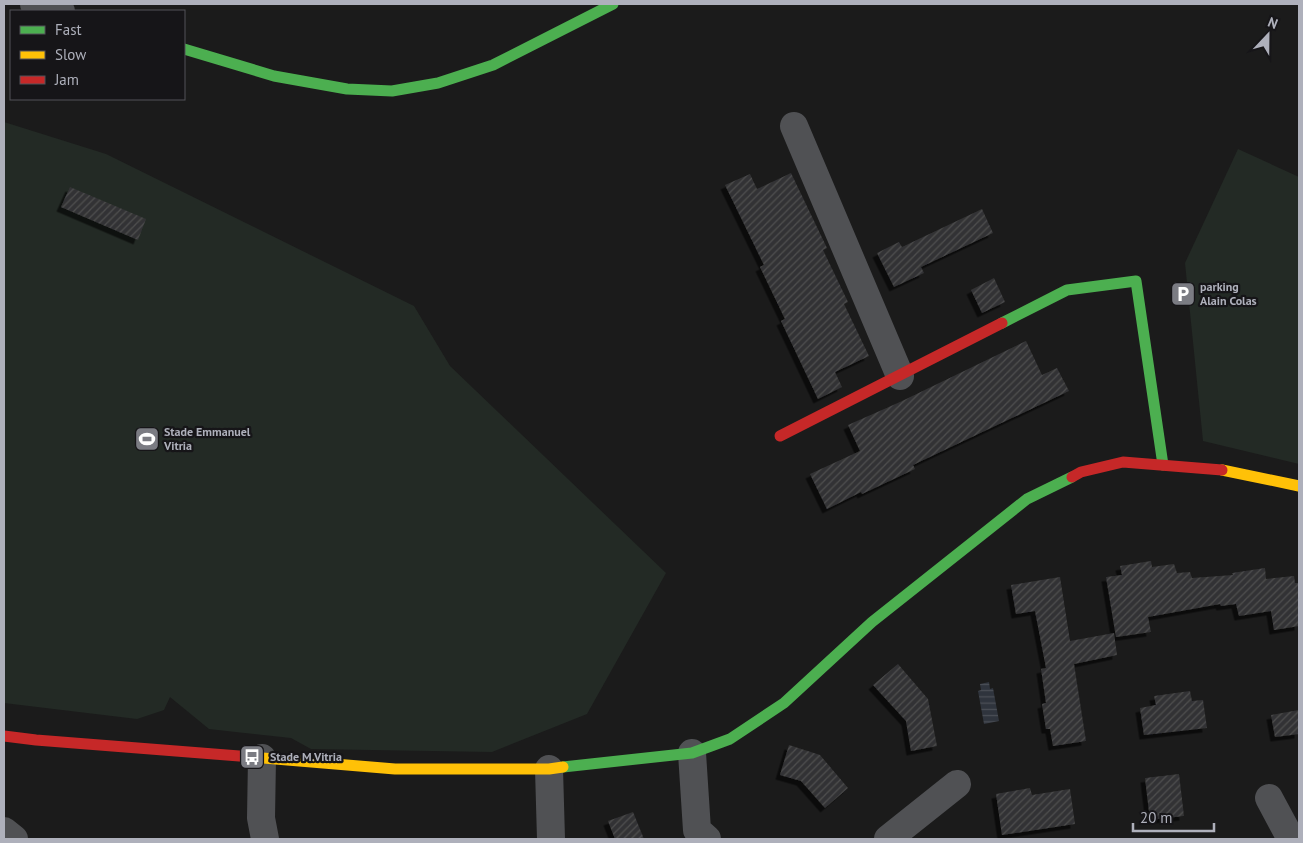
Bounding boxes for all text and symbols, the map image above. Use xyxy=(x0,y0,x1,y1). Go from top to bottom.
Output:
legend xyxy=(10,10,185,100)
north arrow xyxy=(1243,10,1293,60)
text: N xyxy=(1265,13,1281,33)
text: Fast xyxy=(55,20,82,39)
text: Slow xyxy=(55,45,86,64)
text: Jam xyxy=(54,70,79,89)
place label: parking Alain Colas xyxy=(1200,279,1257,308)
parking icon: parking Alain Colas xyxy=(1170,281,1196,307)
place label: Stade Emmanuel Vitria xyxy=(163,424,251,453)
sports icon: Stade Emmanuel Vitria xyxy=(134,426,160,452)
bus stop icon: Stade M.Vitria xyxy=(239,744,265,770)
place label: Stade M.Vitria xyxy=(270,749,342,764)
scale bar xyxy=(1133,800,1214,832)
text: 20 m xyxy=(1140,808,1173,827)

